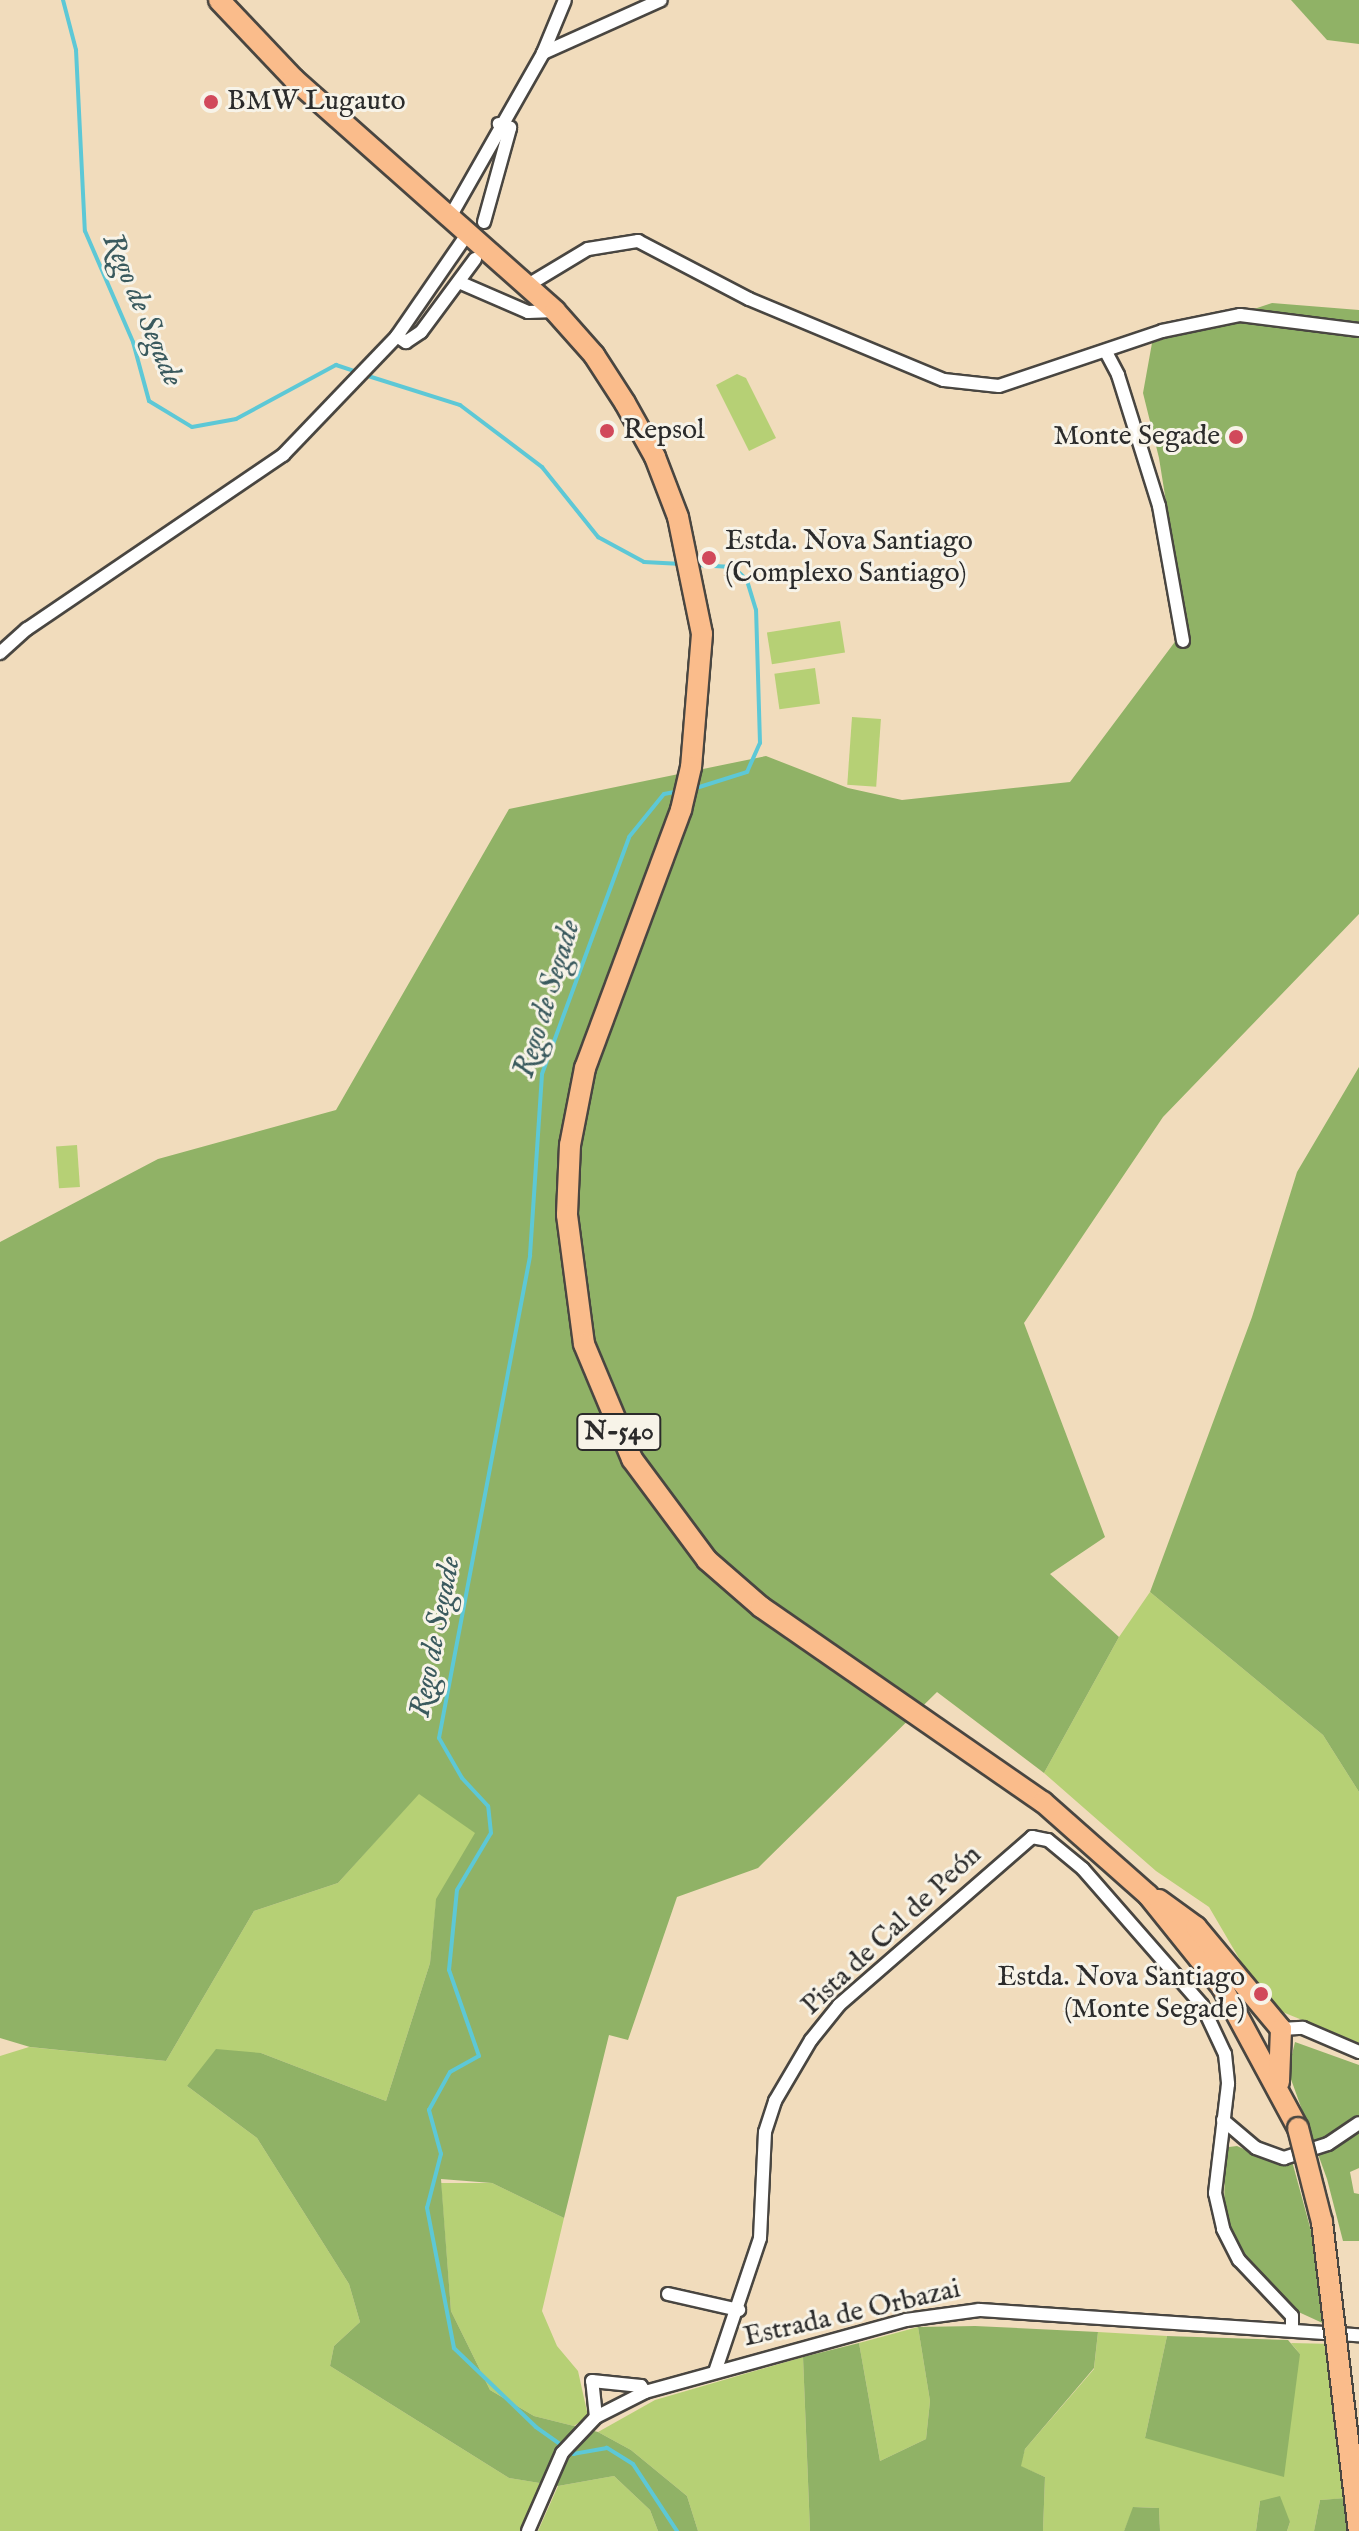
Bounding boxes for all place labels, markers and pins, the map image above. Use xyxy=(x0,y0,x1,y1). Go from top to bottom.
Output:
place label: BMW Lugauto xyxy=(227,85,406,119)
marker: BMW Lugauto xyxy=(202,93,220,111)
place label: Repsol xyxy=(623,414,705,448)
place label: Monte Segade xyxy=(1053,420,1220,454)
marker: Repsol xyxy=(598,422,616,440)
marker: Monte Segade xyxy=(1227,428,1245,446)
place label: Estda. Nova Santiago (Complexo Santiago) xyxy=(725,525,973,591)
marker: Estda. Nova Santiago (Complexo Santiago) xyxy=(700,549,718,567)
place label: Estda. Nova Santiago (Monte Segade) xyxy=(997,1961,1245,2027)
marker: Estda. Nova Santiago (Monte Segade) xyxy=(1252,1985,1270,2003)

